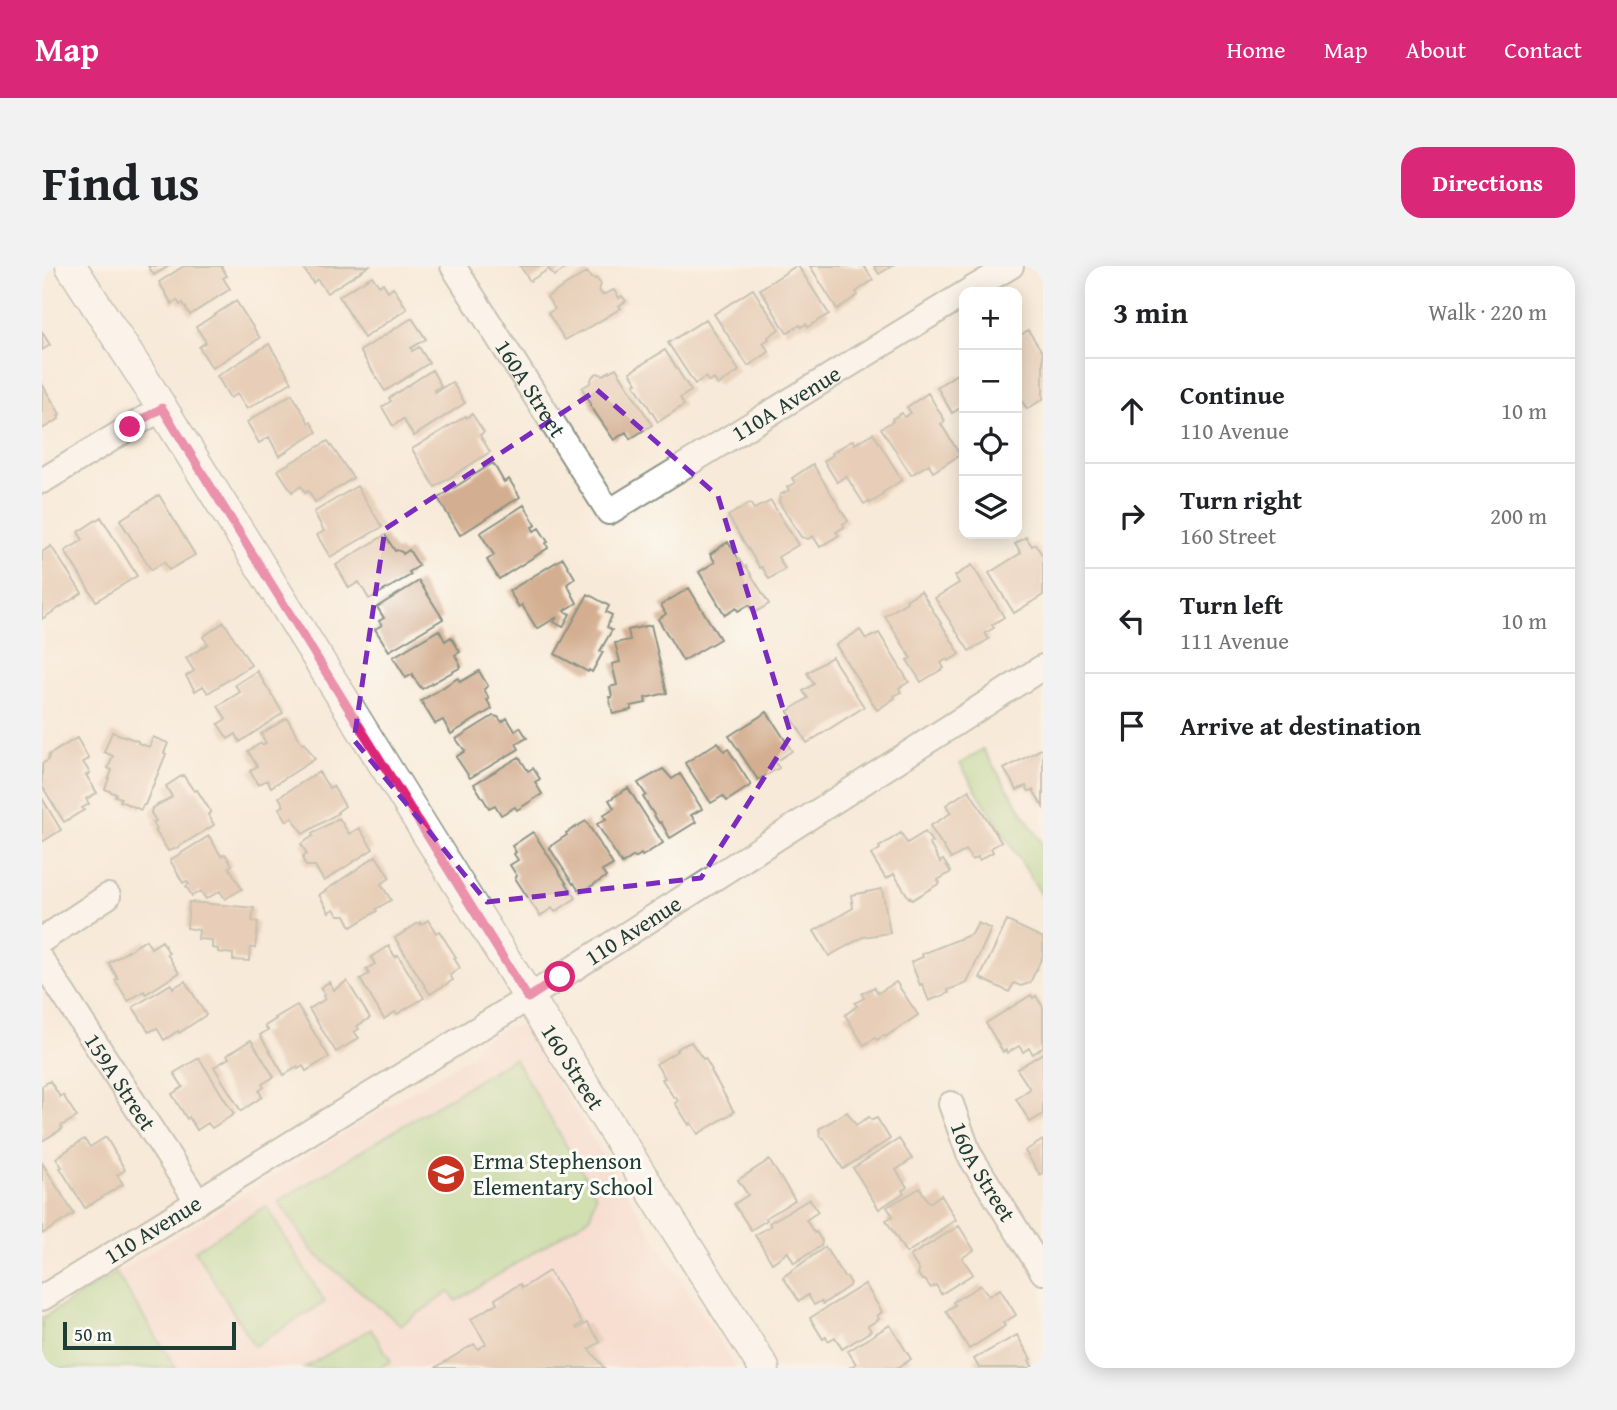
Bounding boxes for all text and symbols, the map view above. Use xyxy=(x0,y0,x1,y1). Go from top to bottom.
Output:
text: Map xyxy=(35,25,99,73)
text: Home xyxy=(1227,32,1286,67)
text: Map xyxy=(1324,32,1368,67)
text: About xyxy=(1406,32,1466,67)
text: Contact xyxy=(1504,32,1582,67)
text: Find us xyxy=(42,146,200,218)
button: Directions xyxy=(1401,147,1575,218)
map controls xyxy=(959,287,1022,539)
button: + xyxy=(959,287,1022,350)
text: 3 min xyxy=(1113,290,1188,334)
text: Walk · 220 m xyxy=(1428,295,1547,328)
street label: 160A Street xyxy=(488,333,575,444)
button: − xyxy=(959,350,1022,413)
street label: 110A Avenue xyxy=(725,357,847,449)
text: Continue xyxy=(1180,375,1285,414)
icon: ahead xyxy=(1113,392,1151,430)
text: 10 m xyxy=(1501,394,1547,427)
route end xyxy=(114,411,145,442)
button: locate xyxy=(959,413,1022,476)
text: 110 Avenue xyxy=(1180,414,1289,447)
button: layers xyxy=(959,476,1022,539)
text: Turn right xyxy=(1180,480,1302,519)
icon: right xyxy=(1113,497,1151,535)
text: 200 m xyxy=(1490,499,1547,532)
text: 160 Street xyxy=(1180,519,1276,552)
text: Turn left xyxy=(1180,585,1283,624)
icon: left xyxy=(1113,602,1151,640)
text: 10 m xyxy=(1501,604,1547,637)
text: 111 Avenue xyxy=(1180,624,1289,657)
text: Arrive at destination xyxy=(1180,706,1421,745)
icon: arrive xyxy=(1113,707,1151,745)
street label: 110 Avenue xyxy=(578,887,687,973)
route start xyxy=(544,961,575,992)
street label: 160 Street xyxy=(533,1017,613,1116)
street label: 159A Street xyxy=(77,1026,165,1137)
street label: 160A Street xyxy=(943,1117,1024,1228)
place label: Erma Stephenson Elementary School xyxy=(473,1144,653,1203)
school or university icon: Erma Stephenson Elementary School xyxy=(425,1153,467,1195)
street label: 110 Avenue xyxy=(97,1186,207,1272)
scale bar xyxy=(63,1319,236,1351)
text: 50 m xyxy=(74,1320,112,1348)

